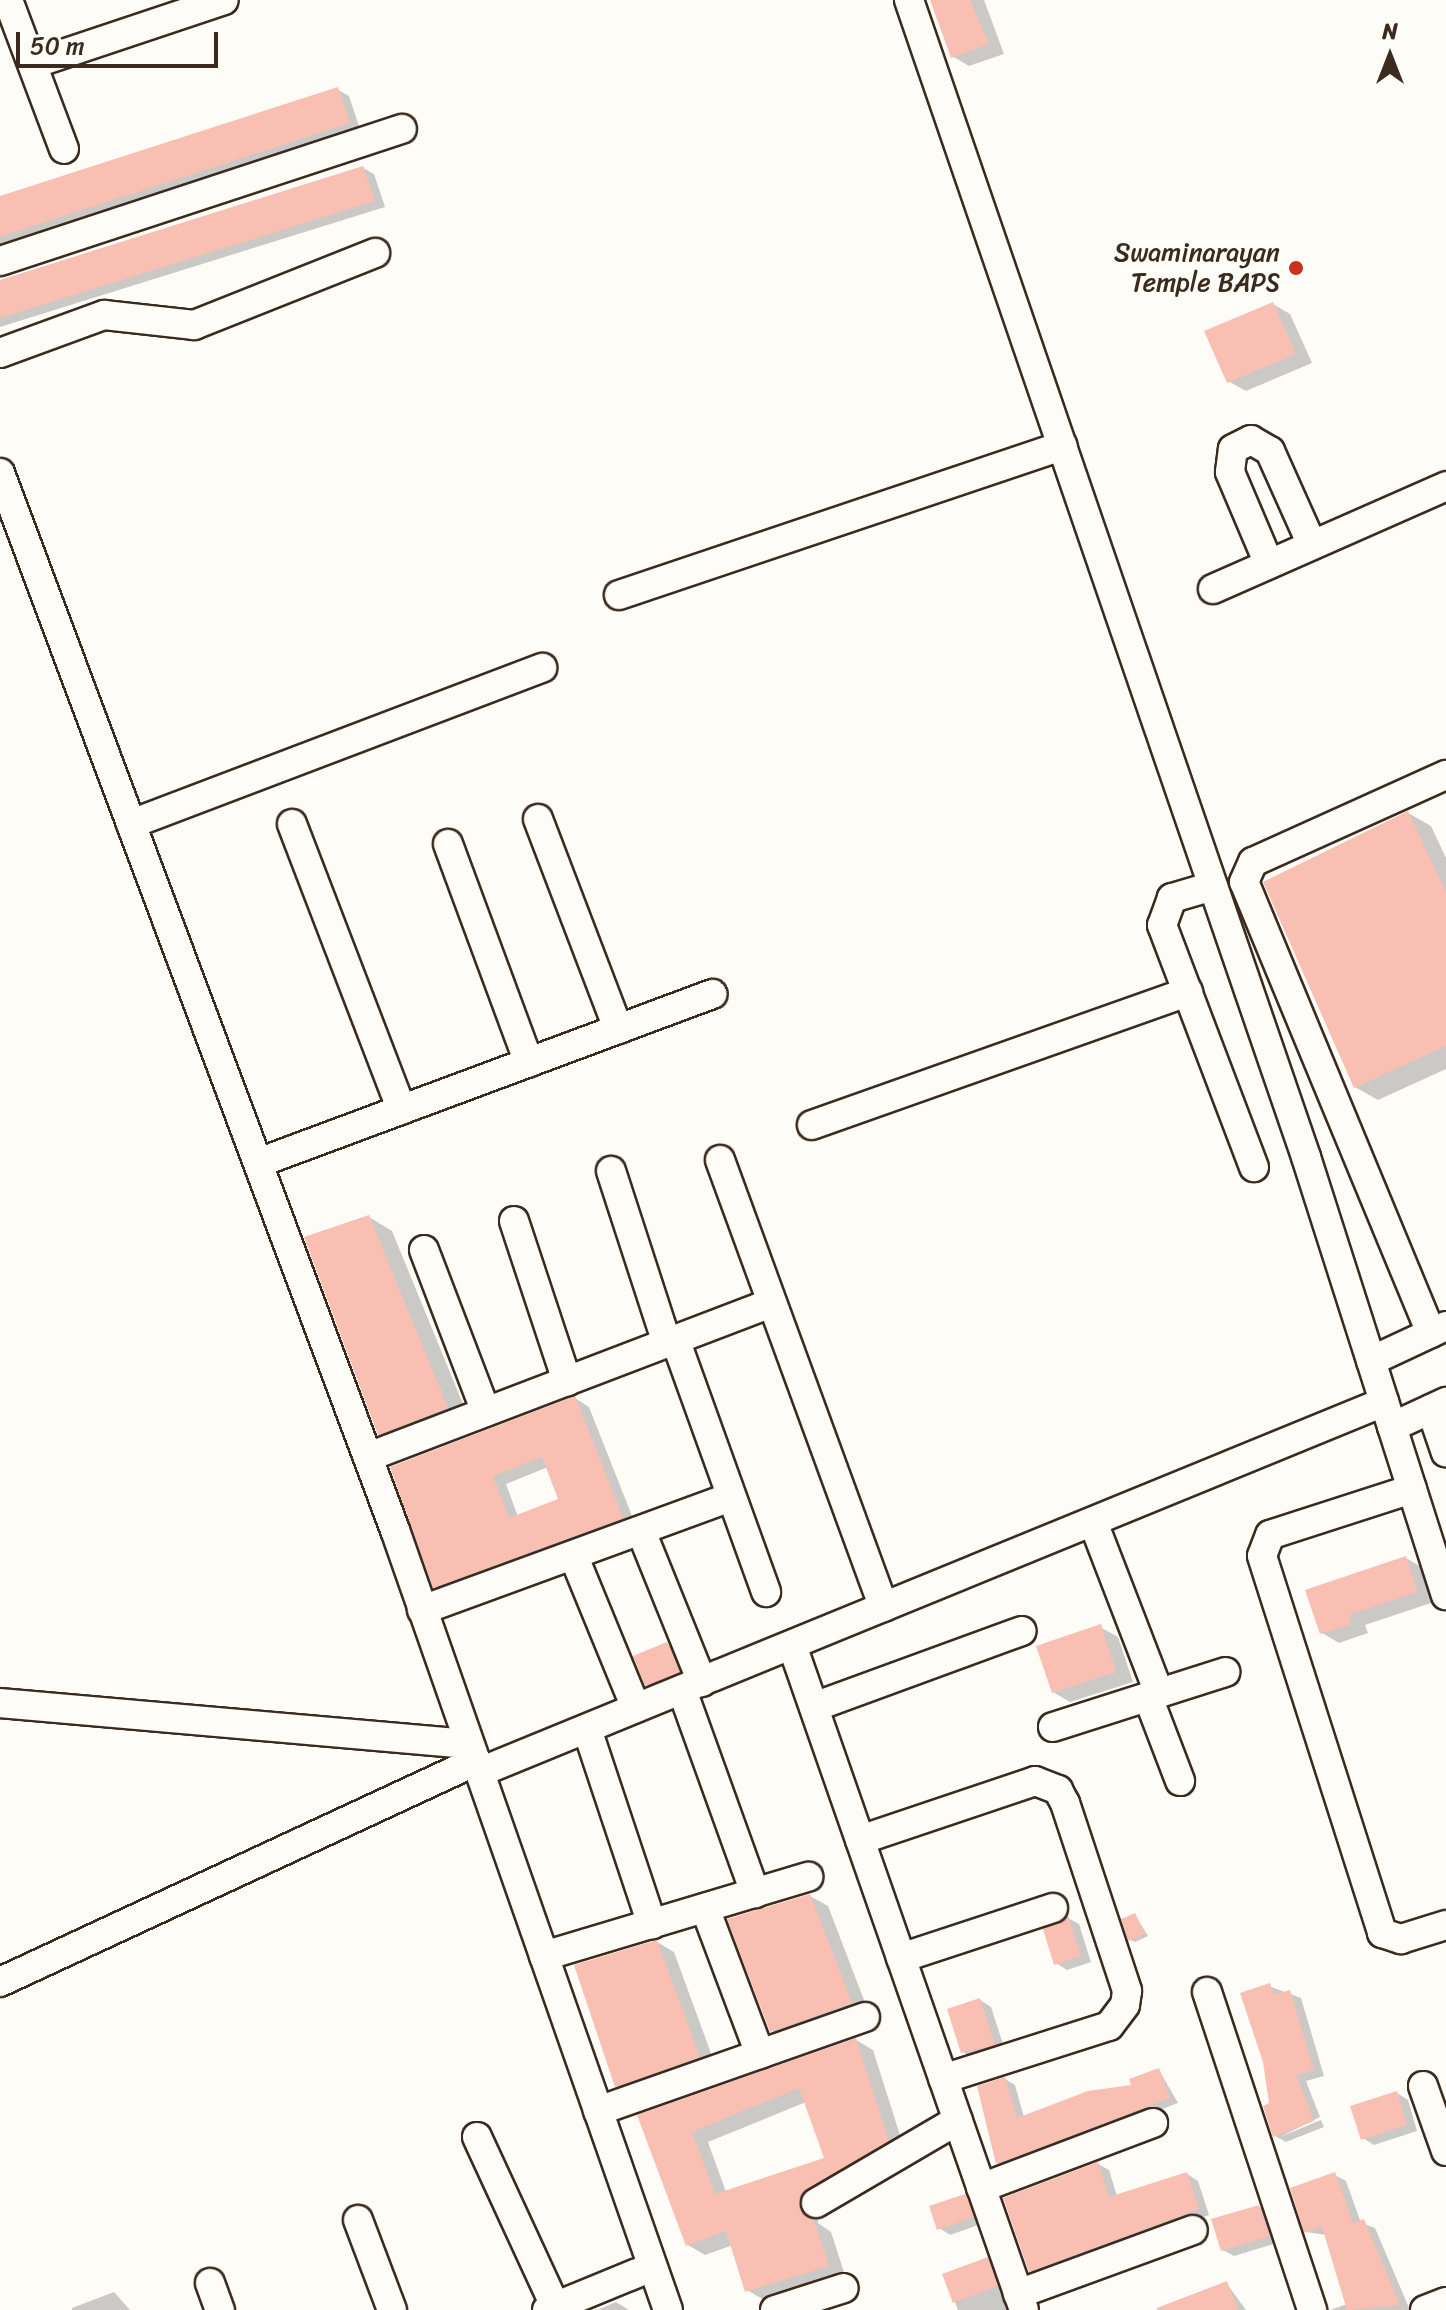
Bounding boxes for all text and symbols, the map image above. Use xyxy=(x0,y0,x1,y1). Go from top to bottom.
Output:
text: N xyxy=(1382,12,1398,51)
scale bar xyxy=(20,16,222,66)
north arrow xyxy=(1350,16,1430,96)
text: 50 m xyxy=(30,25,85,67)
place label: Swaminarayan Temple BAPS xyxy=(1114,237,1280,298)
marker: Swaminarayan Temple BAPS xyxy=(1287,259,1305,277)

